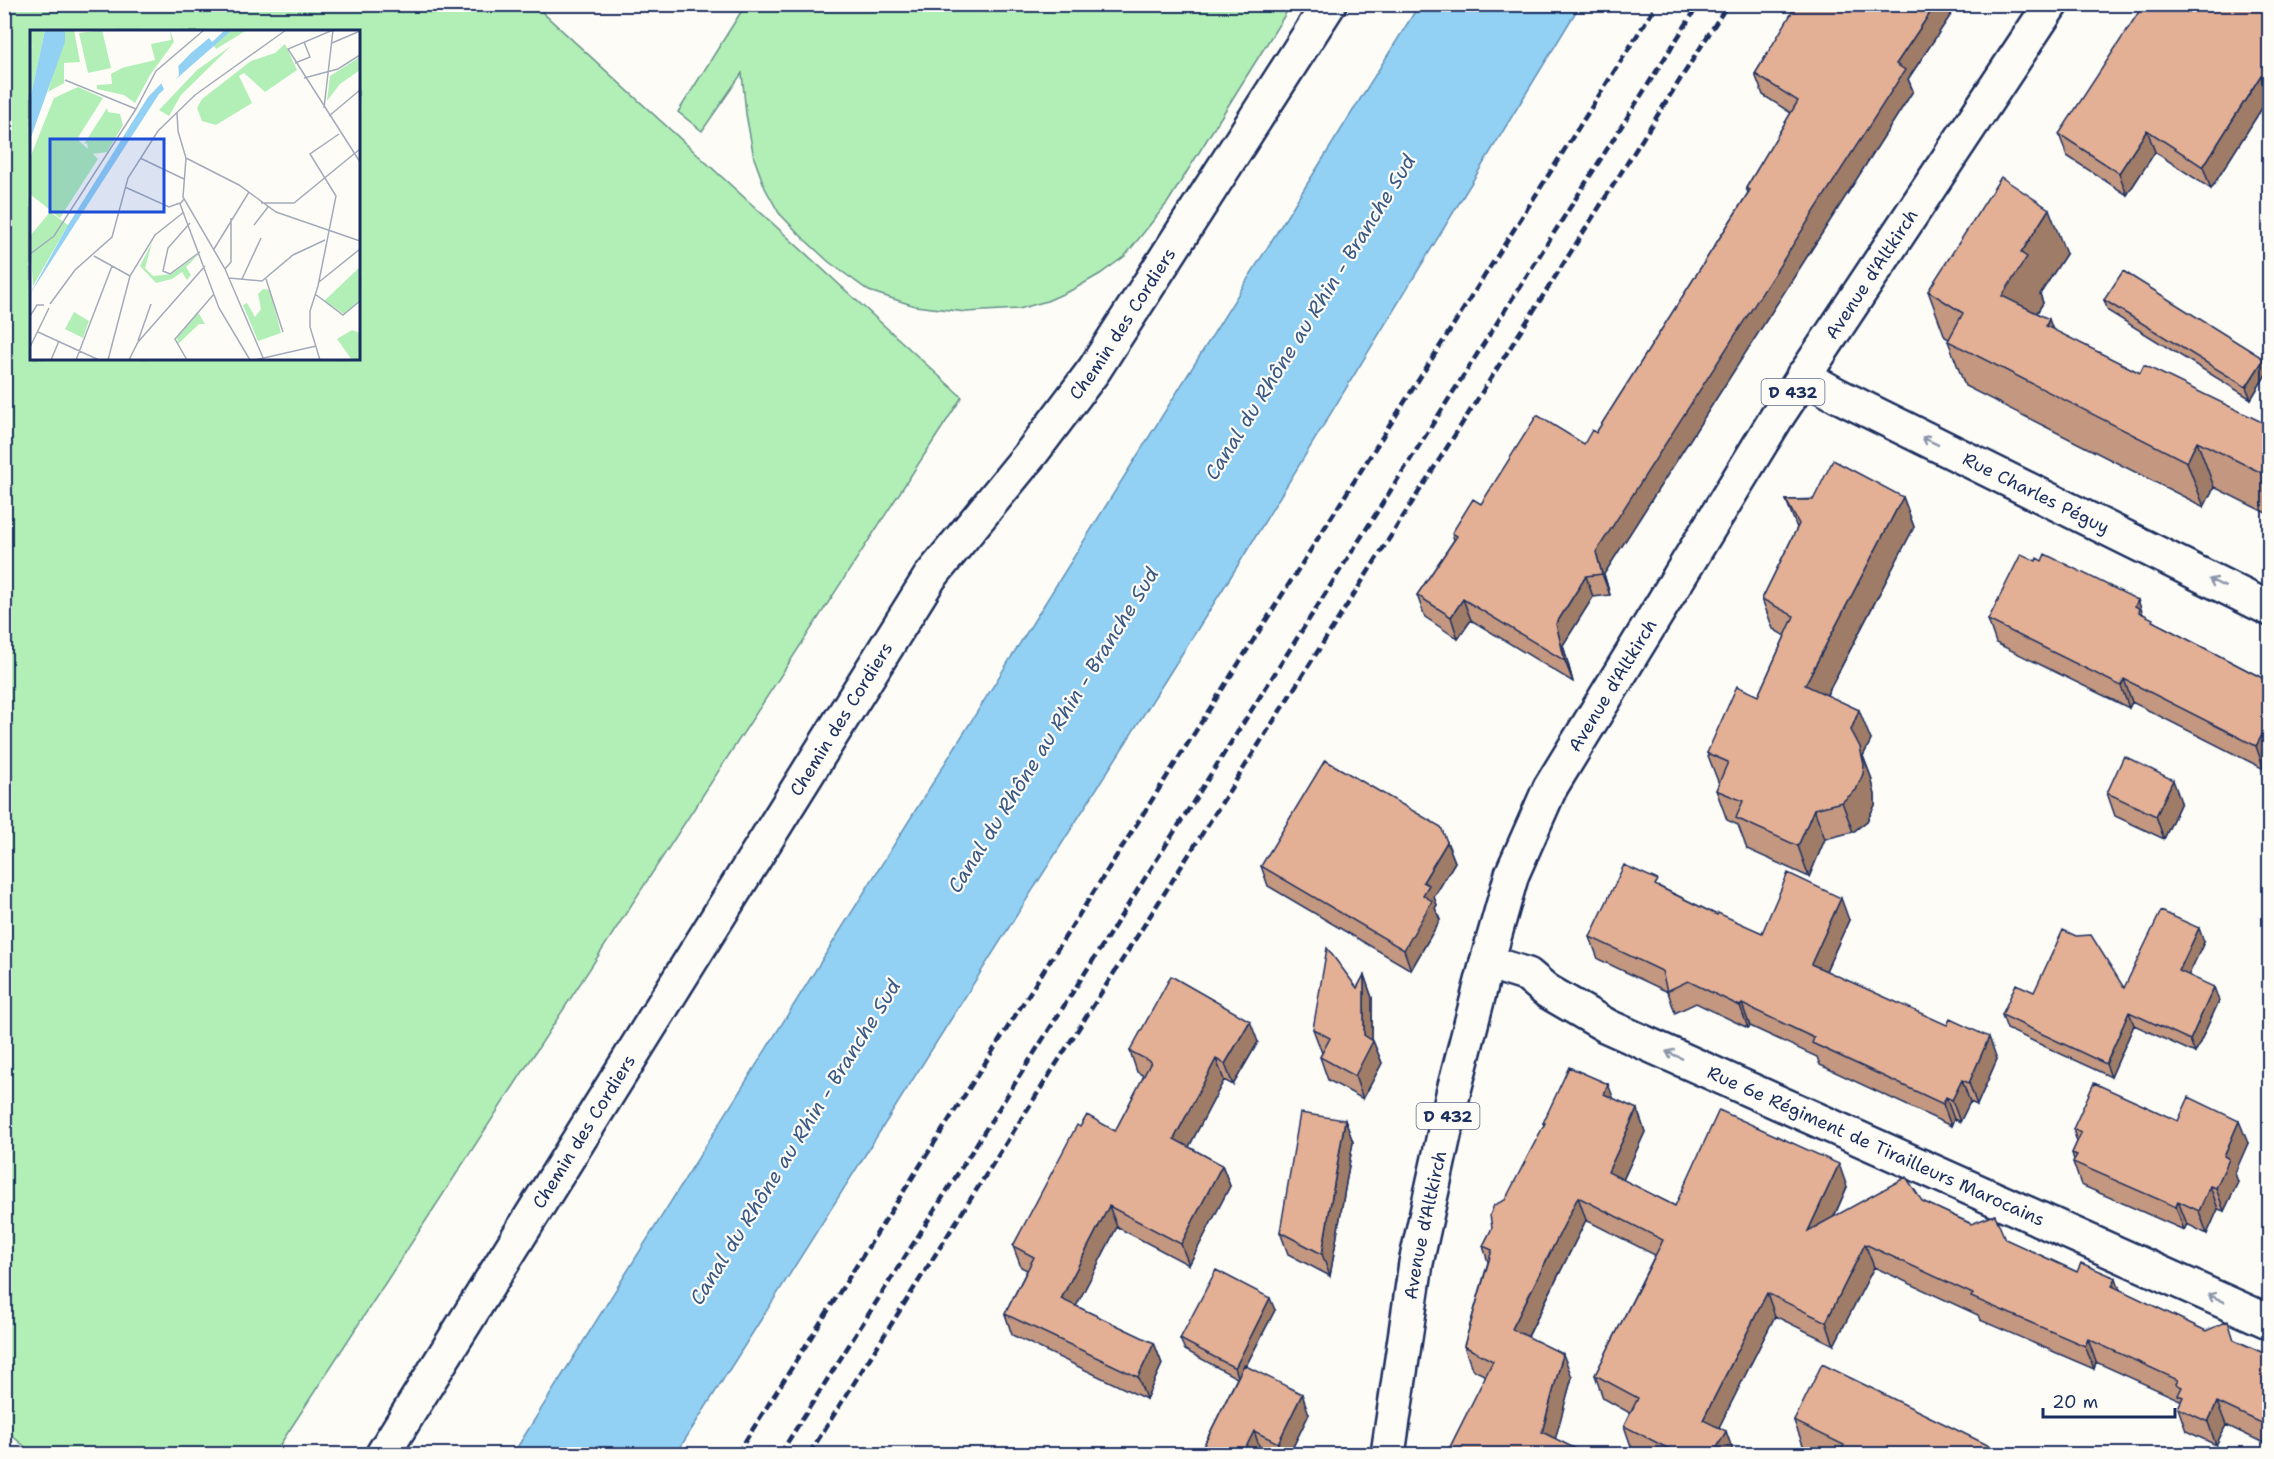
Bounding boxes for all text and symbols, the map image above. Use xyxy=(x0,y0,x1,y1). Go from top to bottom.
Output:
inset map xyxy=(30,30,360,360)
water label: Canal du Rhône au Rhin - Branche Sud xyxy=(1199,149,1422,485)
street label: Avenue d'Altkirch xyxy=(1820,205,1924,344)
street label: Chemin des Cordiers xyxy=(1064,243,1181,405)
road number: D 432 xyxy=(1762,379,1824,405)
one-way arrow xyxy=(1921,434,1939,446)
street label: Rue Charles Péguy xyxy=(1959,447,2114,540)
water label: Canal du Rhône au Rhin - Branche Sud xyxy=(942,562,1165,898)
one-way arrow xyxy=(2209,577,2227,589)
street label: Avenue d'Altkirch xyxy=(1563,615,1662,756)
street label: Chemin des Cordiers xyxy=(784,638,898,801)
water label: Canal du Rhône au Rhin - Branche Sud xyxy=(684,974,907,1310)
one-way arrow xyxy=(1665,1049,1683,1060)
street label: Chemin des Cordiers xyxy=(527,1050,641,1213)
street label: Rue 6e Régiment de Tirailleurs Marocains xyxy=(1704,1060,2049,1232)
road number: D 432 xyxy=(1416,1103,1480,1129)
street label: Avenue d'Altkirch xyxy=(1399,1148,1452,1301)
one-way arrow xyxy=(2208,1292,2226,1303)
scale bar xyxy=(2043,1381,2175,1419)
text: 20 m xyxy=(2052,1390,2098,1414)

